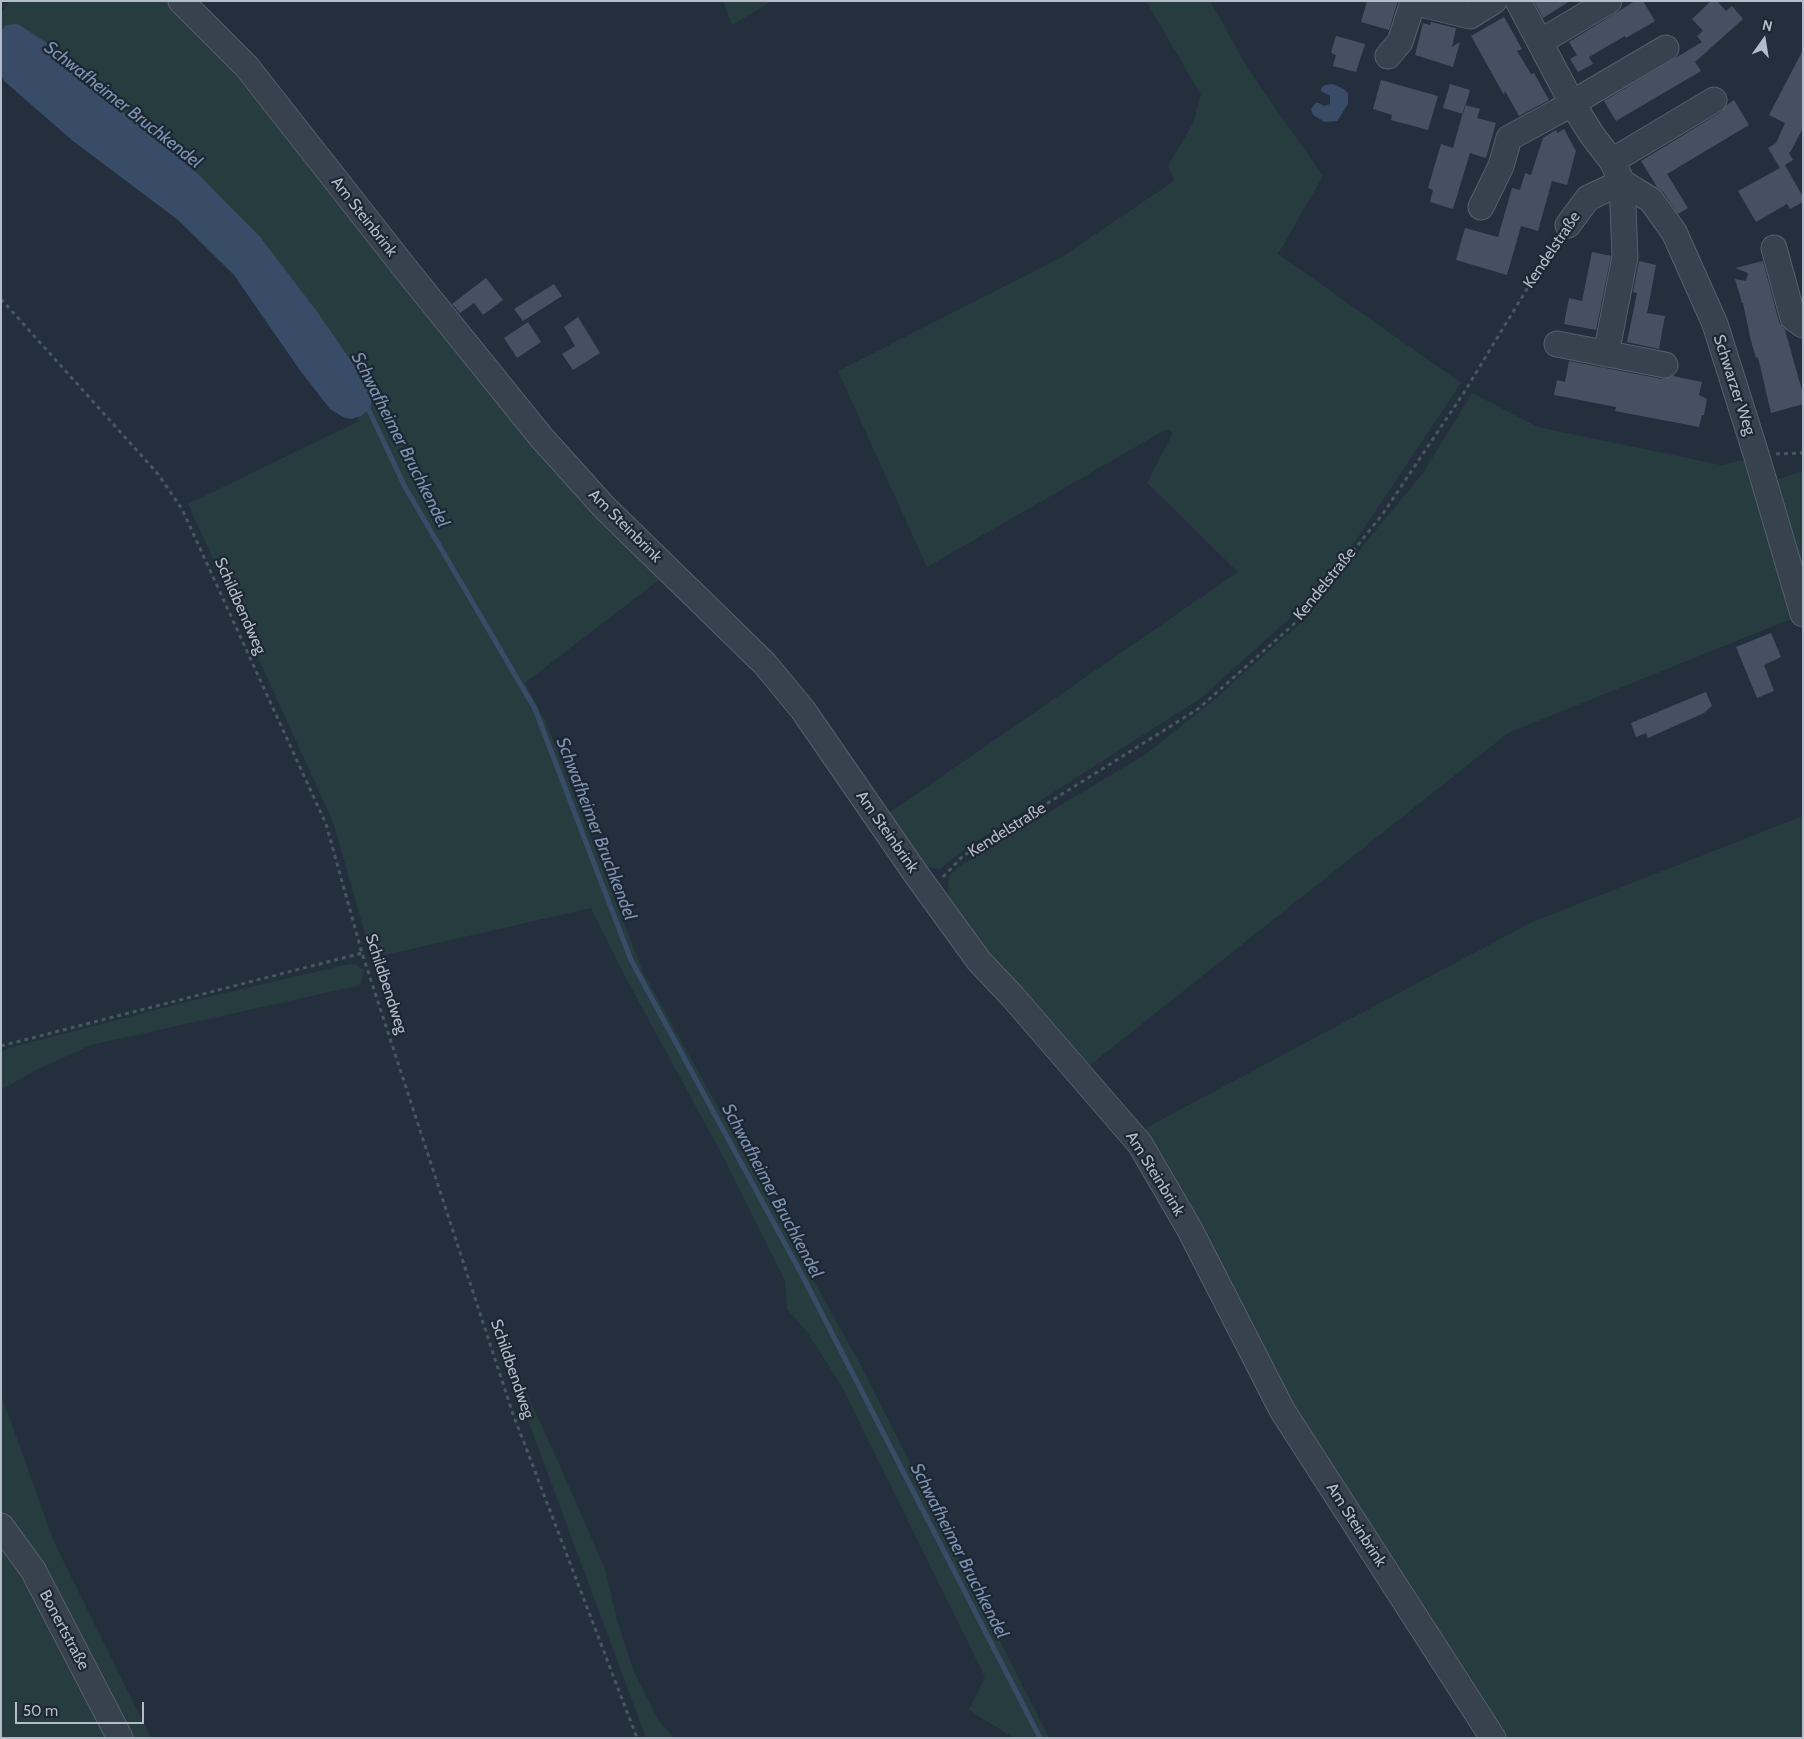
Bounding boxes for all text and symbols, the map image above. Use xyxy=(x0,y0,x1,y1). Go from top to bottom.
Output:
north arrow xyxy=(1739,15,1789,65)
text: N xyxy=(1761,16,1774,35)
water label: Schwafheimer Bruchkendel xyxy=(40,37,206,173)
street label: Am Steinbrink xyxy=(327,173,401,261)
street label: Kendelstraße xyxy=(1519,208,1585,292)
street label: Schwarzer Weg xyxy=(1709,332,1759,438)
water label: Schwafheimer Bruchkendel xyxy=(346,349,454,531)
street label: Am Steinbrink xyxy=(584,485,666,567)
street label: Kendelstraße xyxy=(1290,544,1360,624)
street label: Schildbendweg xyxy=(210,555,270,657)
water label: Schwafheimer Bruchkendel xyxy=(551,735,641,923)
street label: Am Steinbrink xyxy=(852,787,922,877)
street label: Kendelstraße xyxy=(964,798,1050,862)
street label: Schildbendweg xyxy=(361,932,411,1036)
water label: Schwafheimer Bruchkendel xyxy=(717,1100,827,1282)
street label: Am Steinbrink xyxy=(1121,1128,1189,1220)
street label: Schildbendweg xyxy=(486,1317,538,1421)
water label: Schwafheimer Bruchkendel xyxy=(905,1460,1013,1642)
street label: Am Steinbrink xyxy=(1322,1480,1390,1570)
street label: Bonertstraße xyxy=(35,1587,93,1673)
scale bar xyxy=(18,1692,146,1724)
text: 50 m xyxy=(23,1702,58,1720)

